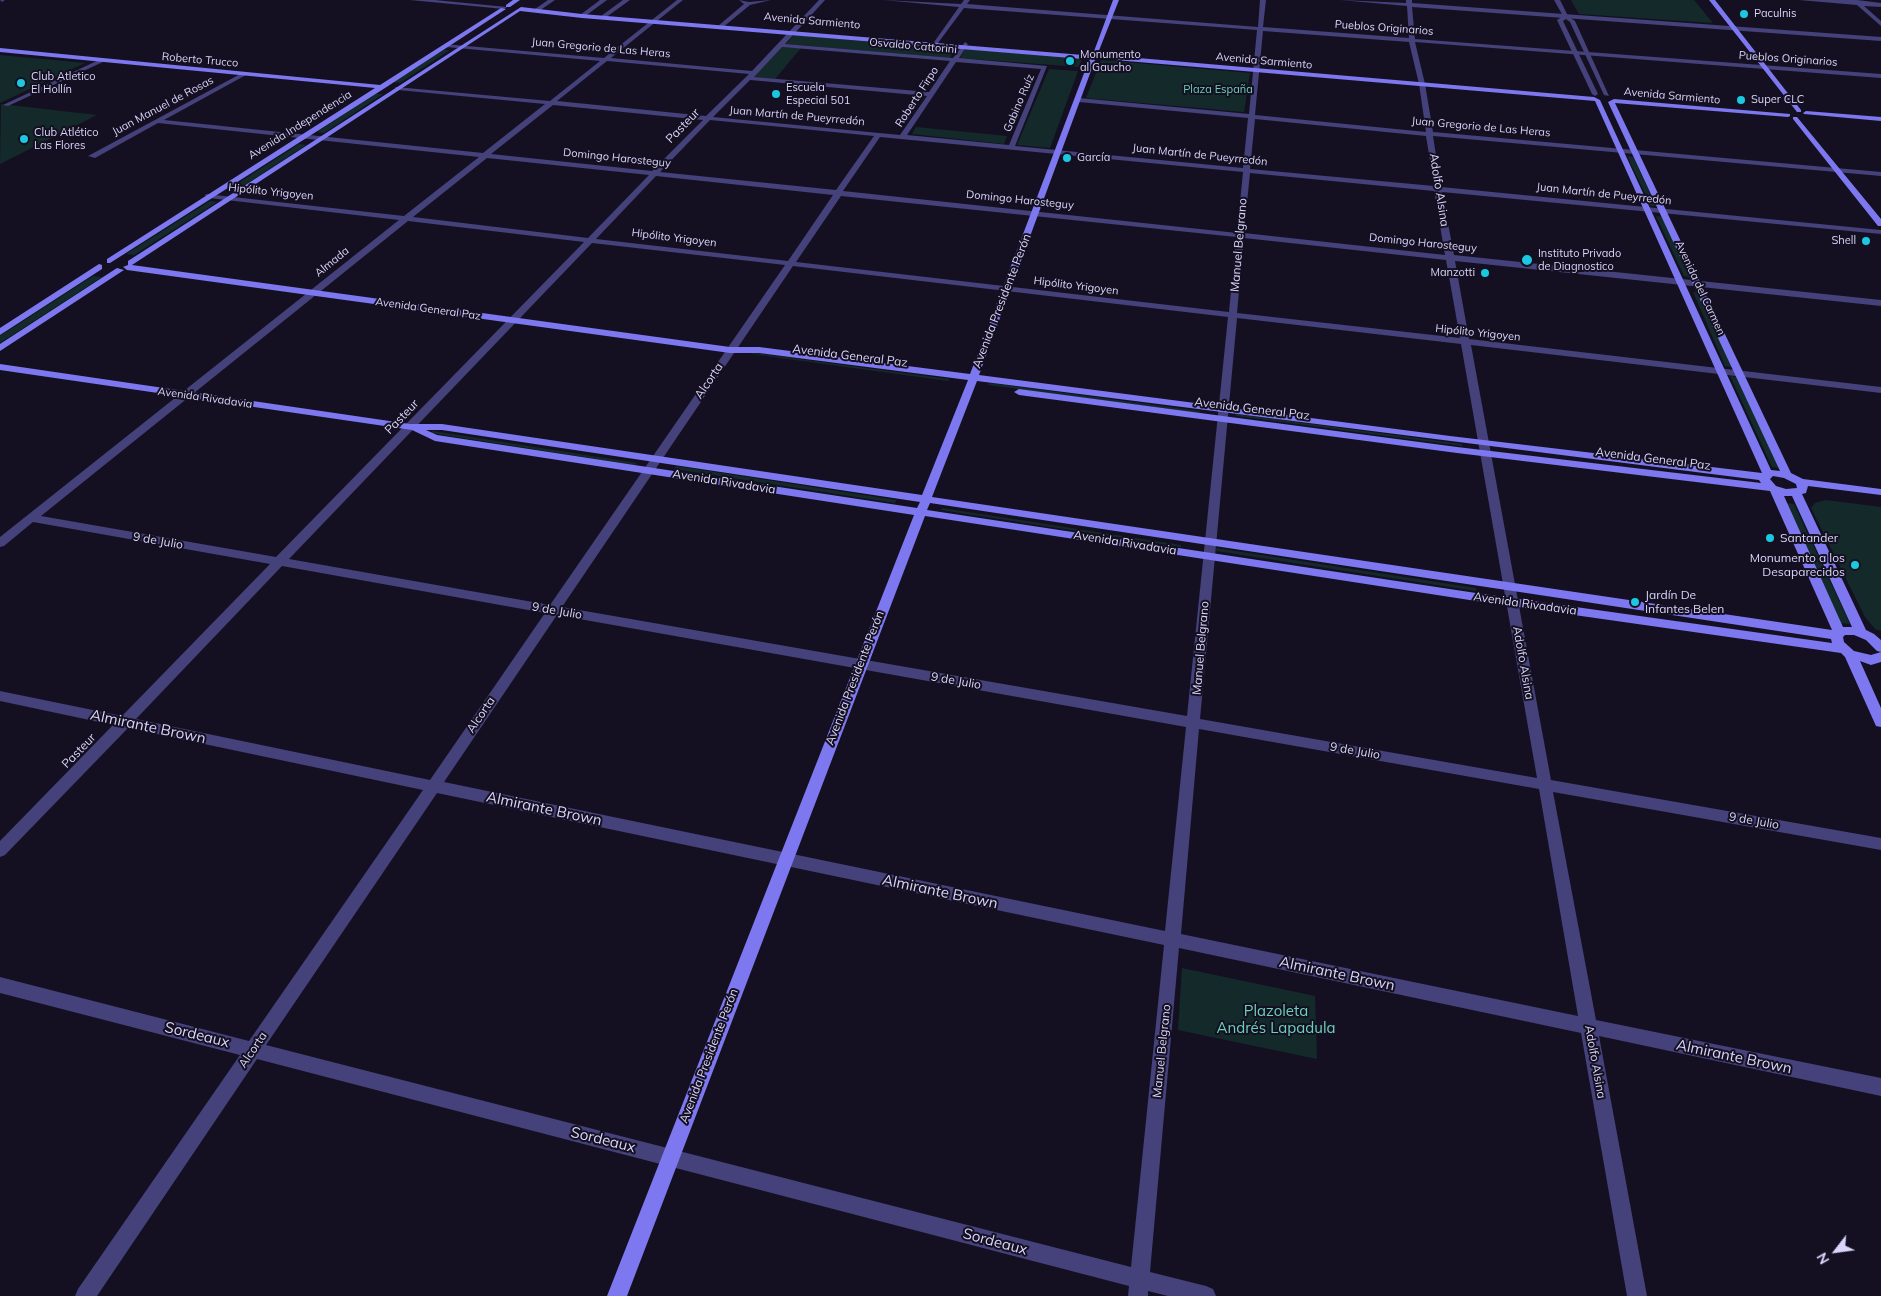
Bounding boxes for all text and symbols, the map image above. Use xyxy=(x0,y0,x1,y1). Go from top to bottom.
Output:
place label: Paculnis xyxy=(1754,7,1796,21)
marker: Paculnis xyxy=(1738,8,1750,20)
street label: Avenida Sarmiento xyxy=(763,10,861,32)
street label: Pueblos Originarios xyxy=(1334,18,1434,38)
street label: Juan Gregorio de Las Heras xyxy=(531,35,671,61)
street label: Osvaldo Cattorini xyxy=(869,36,957,56)
place label: Monumento al Gaucho xyxy=(1080,48,1141,74)
street label: Pueblos Originarios xyxy=(1738,49,1838,69)
street label: Roberto Trucco xyxy=(161,50,239,70)
street label: Avenida Sarmiento xyxy=(1215,50,1313,72)
marker: Monumento al Gaucho xyxy=(1064,55,1076,67)
street label: Roberto Firpo xyxy=(893,64,941,130)
place label: Club Atletico El Hollín xyxy=(31,70,95,96)
street label: Gabino Ruíz xyxy=(1001,72,1037,134)
street label: Juan Manuel de Rosas xyxy=(110,74,216,138)
marker: Club Atletico El Hollín xyxy=(15,77,27,89)
place label: Escuela Especial 501 xyxy=(786,81,850,107)
park label: Plaza España xyxy=(1183,83,1253,97)
street label: Avenida Sarmiento xyxy=(1623,85,1721,107)
street label: Avenida Independencia xyxy=(246,88,354,162)
marker: Escuela Especial 501 xyxy=(770,88,782,100)
place label: Super CLC xyxy=(1751,93,1804,107)
marker: Super CLC xyxy=(1735,94,1747,106)
street label: Juan Martín de Pueyrredón xyxy=(729,104,865,128)
street label: Pasteur xyxy=(663,106,703,146)
street label: Juan Gregorio de Las Heras xyxy=(1411,114,1551,140)
place label: Club Atlético Las Flores xyxy=(34,126,98,152)
marker: Club Atlético Las Flores xyxy=(18,133,30,145)
street label: Juan Martín de Pueyrredón xyxy=(1132,141,1268,169)
street label: Domingo Harosteguy xyxy=(562,146,672,170)
place label: García xyxy=(1077,151,1110,165)
marker: García xyxy=(1061,152,1073,164)
street label: Adolfo Alsina xyxy=(1426,152,1452,228)
street label: Juan Martín de Pueyrredón xyxy=(1536,180,1672,208)
street label: Hipólito Yrigoyen xyxy=(228,181,314,203)
street label: Domingo Harosteguy xyxy=(965,188,1075,212)
street label: Manuel Belgrano xyxy=(1228,197,1250,293)
street label: Hipólito Yrigoyen xyxy=(631,226,717,250)
street label: Domingo Harosteguy xyxy=(1368,231,1478,255)
street label: Avenida Presidente Perón xyxy=(970,232,1034,370)
place label: Shell xyxy=(1831,234,1856,248)
marker: Shell xyxy=(1860,235,1872,247)
street label: Avenida del Carmen xyxy=(1672,239,1728,337)
street label: Almada xyxy=(312,244,352,280)
place label: Instituto Privado de Diagnostico xyxy=(1538,247,1621,273)
marker: Instituto Privado de Diagnostico xyxy=(1520,253,1534,267)
place label: Manzotti xyxy=(1431,266,1475,280)
marker: Manzotti xyxy=(1479,267,1491,279)
street label: Hipólito Yrigoyen xyxy=(1033,274,1119,298)
street label: Avenida General Paz xyxy=(374,295,482,323)
street label: Hipólito Yrigoyen xyxy=(1435,322,1521,344)
street label: Avenida General Paz xyxy=(792,342,908,370)
street label: Alcorta xyxy=(692,360,726,402)
street label: Avenida Rivadavia xyxy=(157,385,253,411)
street label: Avenida General Paz xyxy=(1194,395,1310,423)
street label: Pasteur xyxy=(382,397,422,437)
street label: Avenida General Paz xyxy=(1595,445,1711,473)
street label: Avenida Rivadavia xyxy=(671,467,777,497)
street label: Avenida Rivadavia xyxy=(1072,528,1178,558)
street label: 9 de Julio xyxy=(132,530,184,552)
place label: Santander xyxy=(1780,531,1838,545)
marker: Santander xyxy=(1764,532,1776,544)
place label: Monumento a los Desaparecidos xyxy=(1750,551,1845,579)
marker: Monumento a los Desaparecidos xyxy=(1849,559,1861,571)
place label: Jardín De Infantes Belen xyxy=(1645,588,1724,616)
street label: Avenida Rivadavia xyxy=(1472,590,1578,618)
marker: Jardín De Infantes Belen xyxy=(1629,596,1641,608)
street label: 9 de Julio xyxy=(531,600,583,622)
street label: Manuel Belgrano xyxy=(1190,600,1212,696)
street label: Avenida Presidente Perón xyxy=(823,609,887,747)
street label: Adolfo Alsina xyxy=(1509,625,1537,701)
street label: 9 de Julio xyxy=(930,670,982,692)
street label: Alcorta xyxy=(464,694,498,736)
street label: Almirante Brown xyxy=(89,706,207,748)
street label: Pasteur xyxy=(59,731,99,771)
street label: 9 de Julio xyxy=(1329,740,1381,762)
street label: Almirante Brown xyxy=(485,788,603,830)
street label: 9 de Julio xyxy=(1728,810,1780,832)
street label: Almirante Brown xyxy=(881,871,999,913)
street label: Almirante Brown xyxy=(1278,953,1396,995)
street label: Avenida Presidente Perón xyxy=(677,987,741,1125)
park label: Plazoleta Andrés Lapadula xyxy=(1216,1002,1336,1037)
street label: Manuel Belgrano xyxy=(1150,1003,1174,1099)
street label: Sordeaux xyxy=(163,1018,231,1052)
street label: Adolfo Alsina xyxy=(1581,1024,1609,1100)
street label: Alcorta xyxy=(236,1029,270,1071)
street label: Almirante Brown xyxy=(1675,1036,1793,1078)
street label: Sordeaux xyxy=(569,1123,637,1157)
street label: Sordeaux xyxy=(961,1225,1029,1259)
north arrow xyxy=(1811,1226,1861,1276)
text: N xyxy=(1813,1249,1833,1268)

